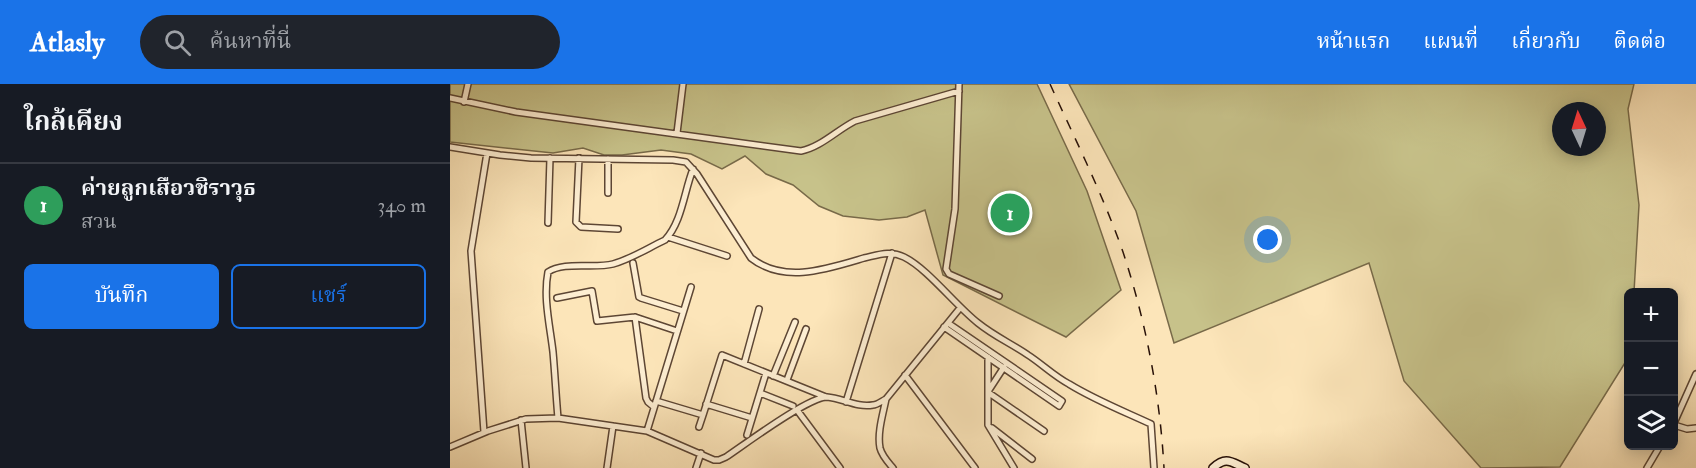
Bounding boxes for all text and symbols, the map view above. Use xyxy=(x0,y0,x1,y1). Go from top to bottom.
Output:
search box xyxy=(140,15,560,69)
text: Atlasly xyxy=(30,25,104,60)
icon: search xyxy=(161,26,194,59)
text: ค้นหาที่นี่ xyxy=(209,27,291,55)
text: หน้าแรก xyxy=(1317,28,1390,55)
text: แผนที่ xyxy=(1423,28,1478,55)
text: เกี่ยวกับ xyxy=(1511,28,1581,55)
text: ติดต่อ xyxy=(1614,28,1666,55)
north arrow xyxy=(1552,102,1606,156)
text: ใกล้เคียง xyxy=(24,106,123,138)
text: ค่ายลูกเสือวชิราวุธ xyxy=(81,174,256,202)
pin: 1 xyxy=(990,190,1030,236)
text: 1 xyxy=(40,193,47,218)
text: 340 m xyxy=(378,193,426,218)
text: สวน xyxy=(81,209,117,234)
your location xyxy=(1253,225,1282,254)
button: บันทึก xyxy=(24,264,219,329)
button: แชร์ xyxy=(231,264,426,329)
map controls xyxy=(1624,288,1678,450)
button: + xyxy=(1624,288,1678,342)
button: − xyxy=(1624,342,1678,396)
button: layers xyxy=(1624,396,1678,450)

